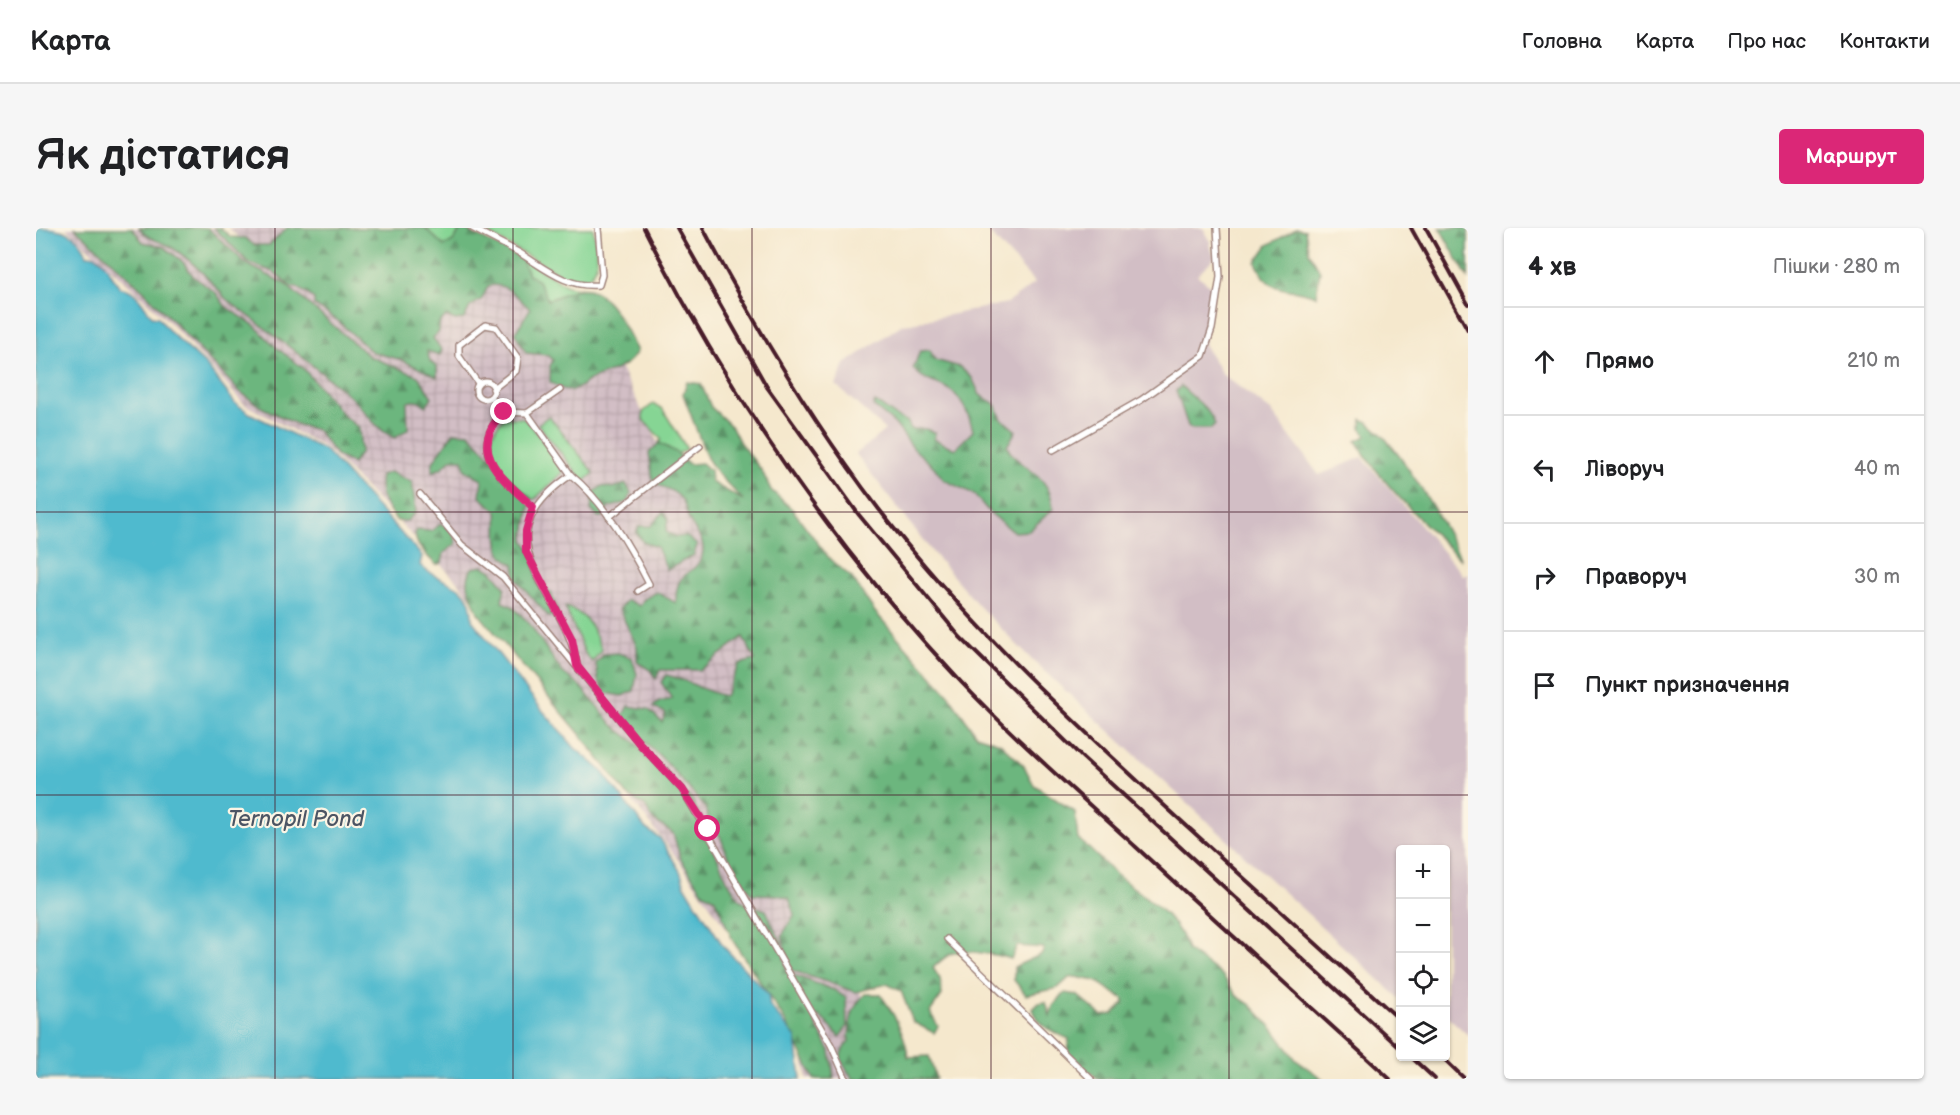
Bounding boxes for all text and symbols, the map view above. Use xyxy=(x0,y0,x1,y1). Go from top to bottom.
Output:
text: Карта xyxy=(30,25,110,58)
text: Головна xyxy=(1522,29,1602,54)
text: Карта xyxy=(1635,29,1694,54)
text: Про нас xyxy=(1727,29,1806,54)
text: Контакти xyxy=(1839,29,1930,54)
button: Маршрут xyxy=(1779,129,1924,184)
text: Як дістатися xyxy=(36,131,290,182)
text: 4 хв xyxy=(1528,252,1576,283)
text: Пішки · 280 m xyxy=(1773,255,1900,279)
icon: ahead xyxy=(1528,345,1561,378)
text: Прямо xyxy=(1585,348,1654,375)
text: 210 m xyxy=(1847,349,1900,373)
route end xyxy=(490,398,516,424)
icon: left xyxy=(1528,453,1561,486)
text: Ліворуч xyxy=(1585,456,1665,483)
text: 40 m xyxy=(1854,457,1900,481)
icon: right xyxy=(1528,561,1561,594)
text: Праворуч xyxy=(1585,564,1687,591)
text: 30 m xyxy=(1854,565,1900,589)
icon: arrive xyxy=(1528,669,1561,702)
text: Пункт призначення xyxy=(1585,672,1790,699)
water label: Ternopil Pond xyxy=(228,806,365,833)
route start xyxy=(694,815,720,841)
map controls xyxy=(1396,845,1450,1061)
button: + xyxy=(1396,845,1450,899)
button: − xyxy=(1396,899,1450,953)
button: locate xyxy=(1396,953,1450,1007)
button: layers xyxy=(1396,1007,1450,1061)

